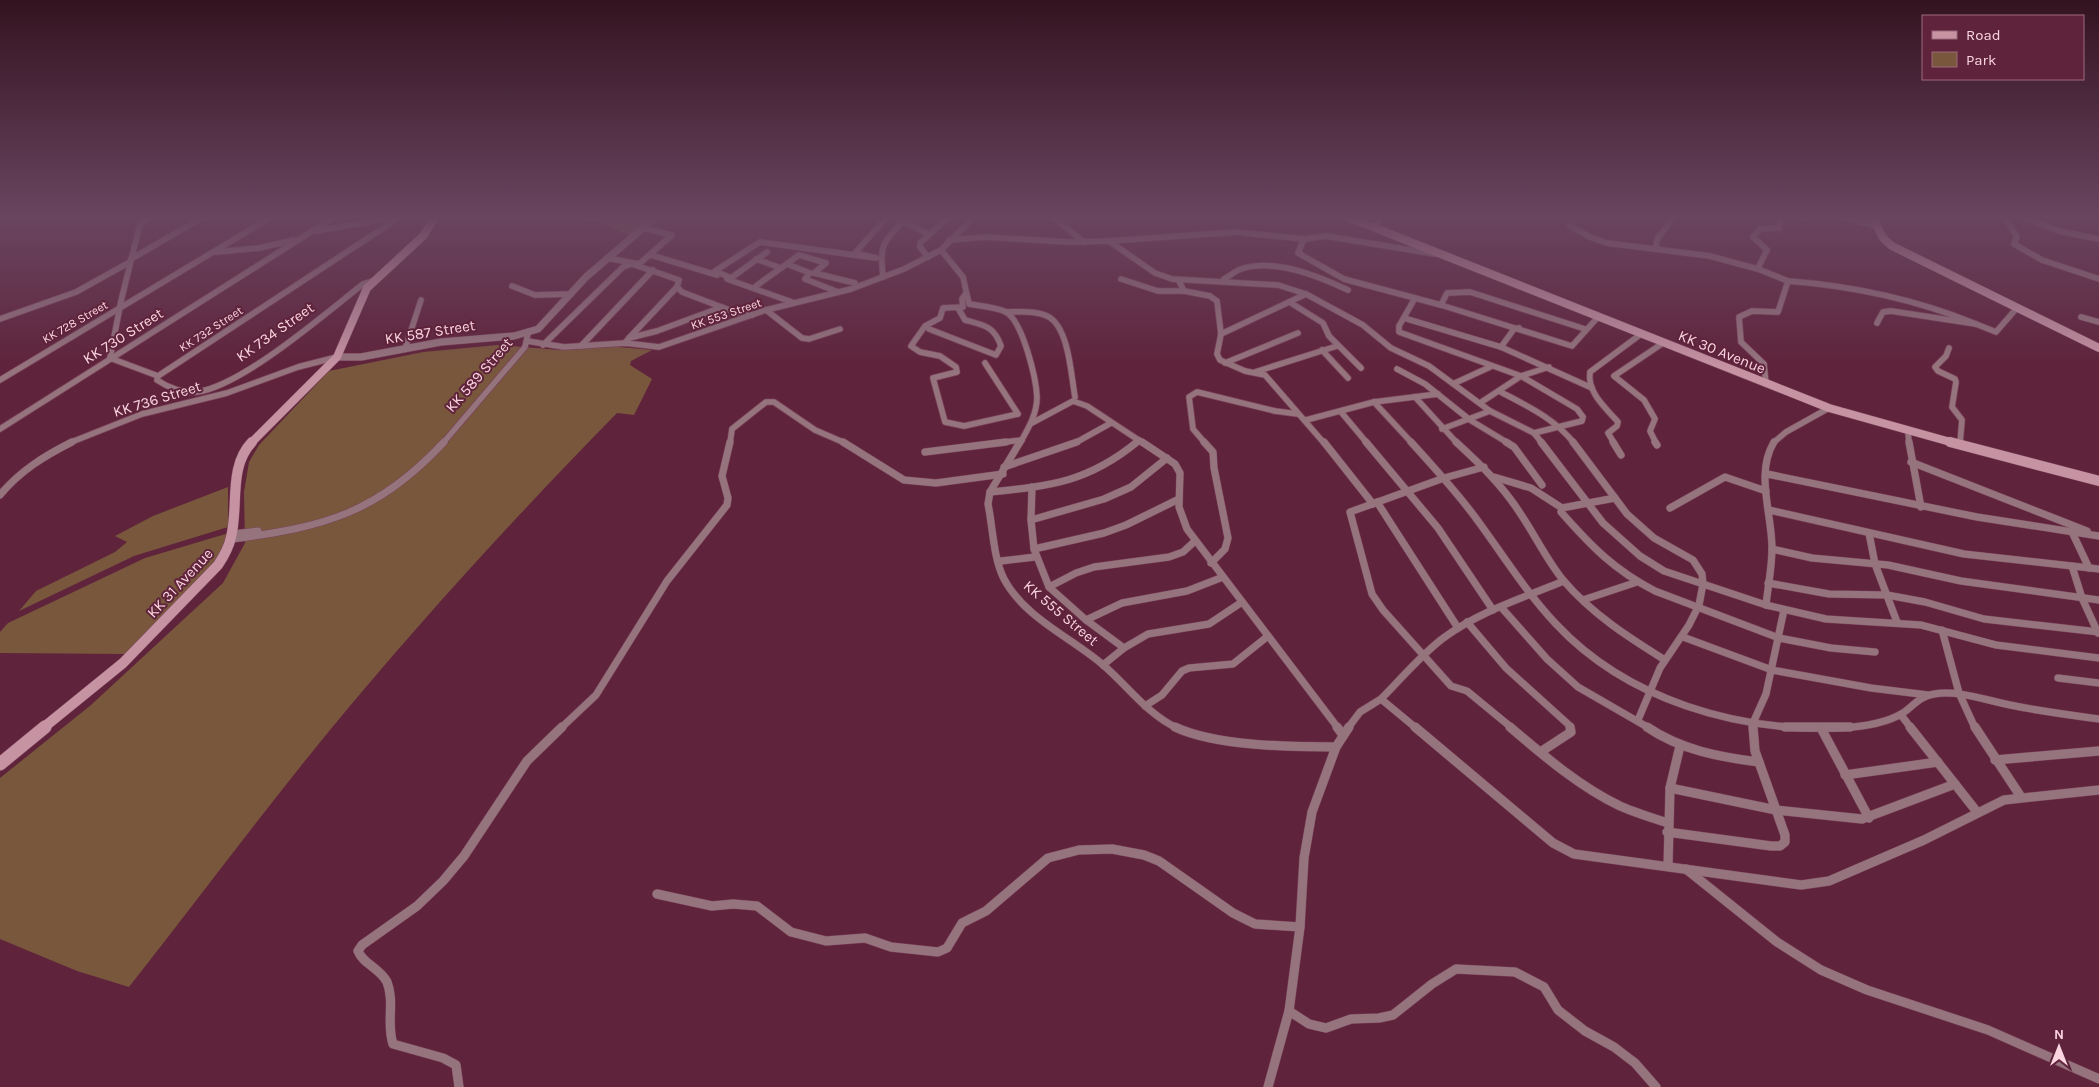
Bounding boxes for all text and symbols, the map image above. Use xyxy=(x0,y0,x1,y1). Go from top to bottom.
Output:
legend xyxy=(1922,15,2084,80)
text: Road xyxy=(1966,26,2001,44)
text: Park xyxy=(1966,51,1996,69)
street label: KK 553 Street xyxy=(689,295,764,333)
street label: KK 728 Street xyxy=(40,297,111,346)
street label: KK 734 Street xyxy=(233,298,318,365)
street label: KK 732 Street xyxy=(177,303,246,355)
street label: KK 730 Street xyxy=(80,304,167,368)
street label: KK 587 Street xyxy=(384,316,477,348)
street label: KK 30 Avenue xyxy=(1676,326,1768,378)
street label: KK 589 Street xyxy=(442,334,517,416)
street label: KK 736 Street xyxy=(111,377,203,421)
street label: KK 31 Avenue xyxy=(143,544,217,622)
street label: KK 555 Street xyxy=(1020,577,1102,650)
north arrow xyxy=(2034,1022,2084,1072)
text: N xyxy=(2054,1026,2064,1043)

